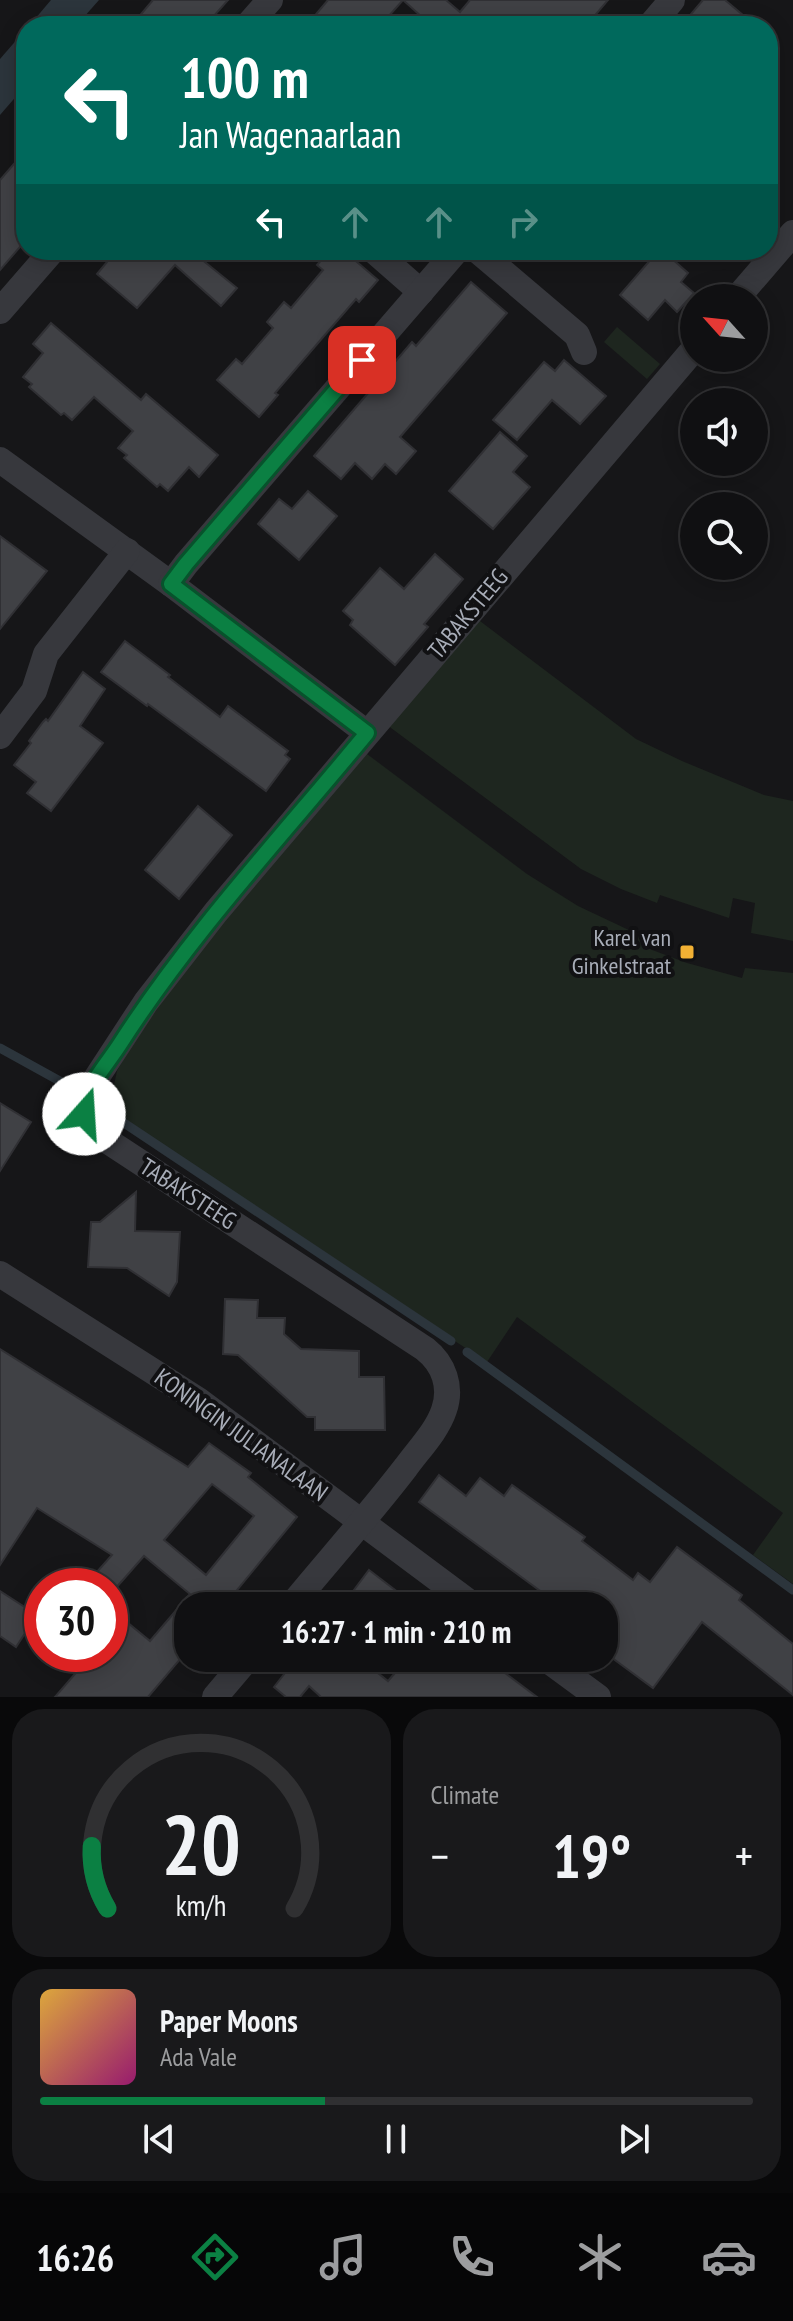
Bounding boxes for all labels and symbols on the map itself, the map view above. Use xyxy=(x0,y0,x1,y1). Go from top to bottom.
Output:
north arrow xyxy=(680,284,768,372)
pin xyxy=(328,326,396,394)
street label: TABAKSTEEG xyxy=(421,562,514,665)
place label: Karel van Ginkelstraat xyxy=(572,922,671,981)
marker: Karel van Ginkelstraat xyxy=(678,943,696,961)
position arrow xyxy=(42,1072,126,1156)
street label: TABAKSTEEG xyxy=(134,1151,242,1236)
street label: KONINGIN JULIANALAAN xyxy=(149,1361,334,1508)
speed limit sign: 30 xyxy=(24,1568,128,1672)

